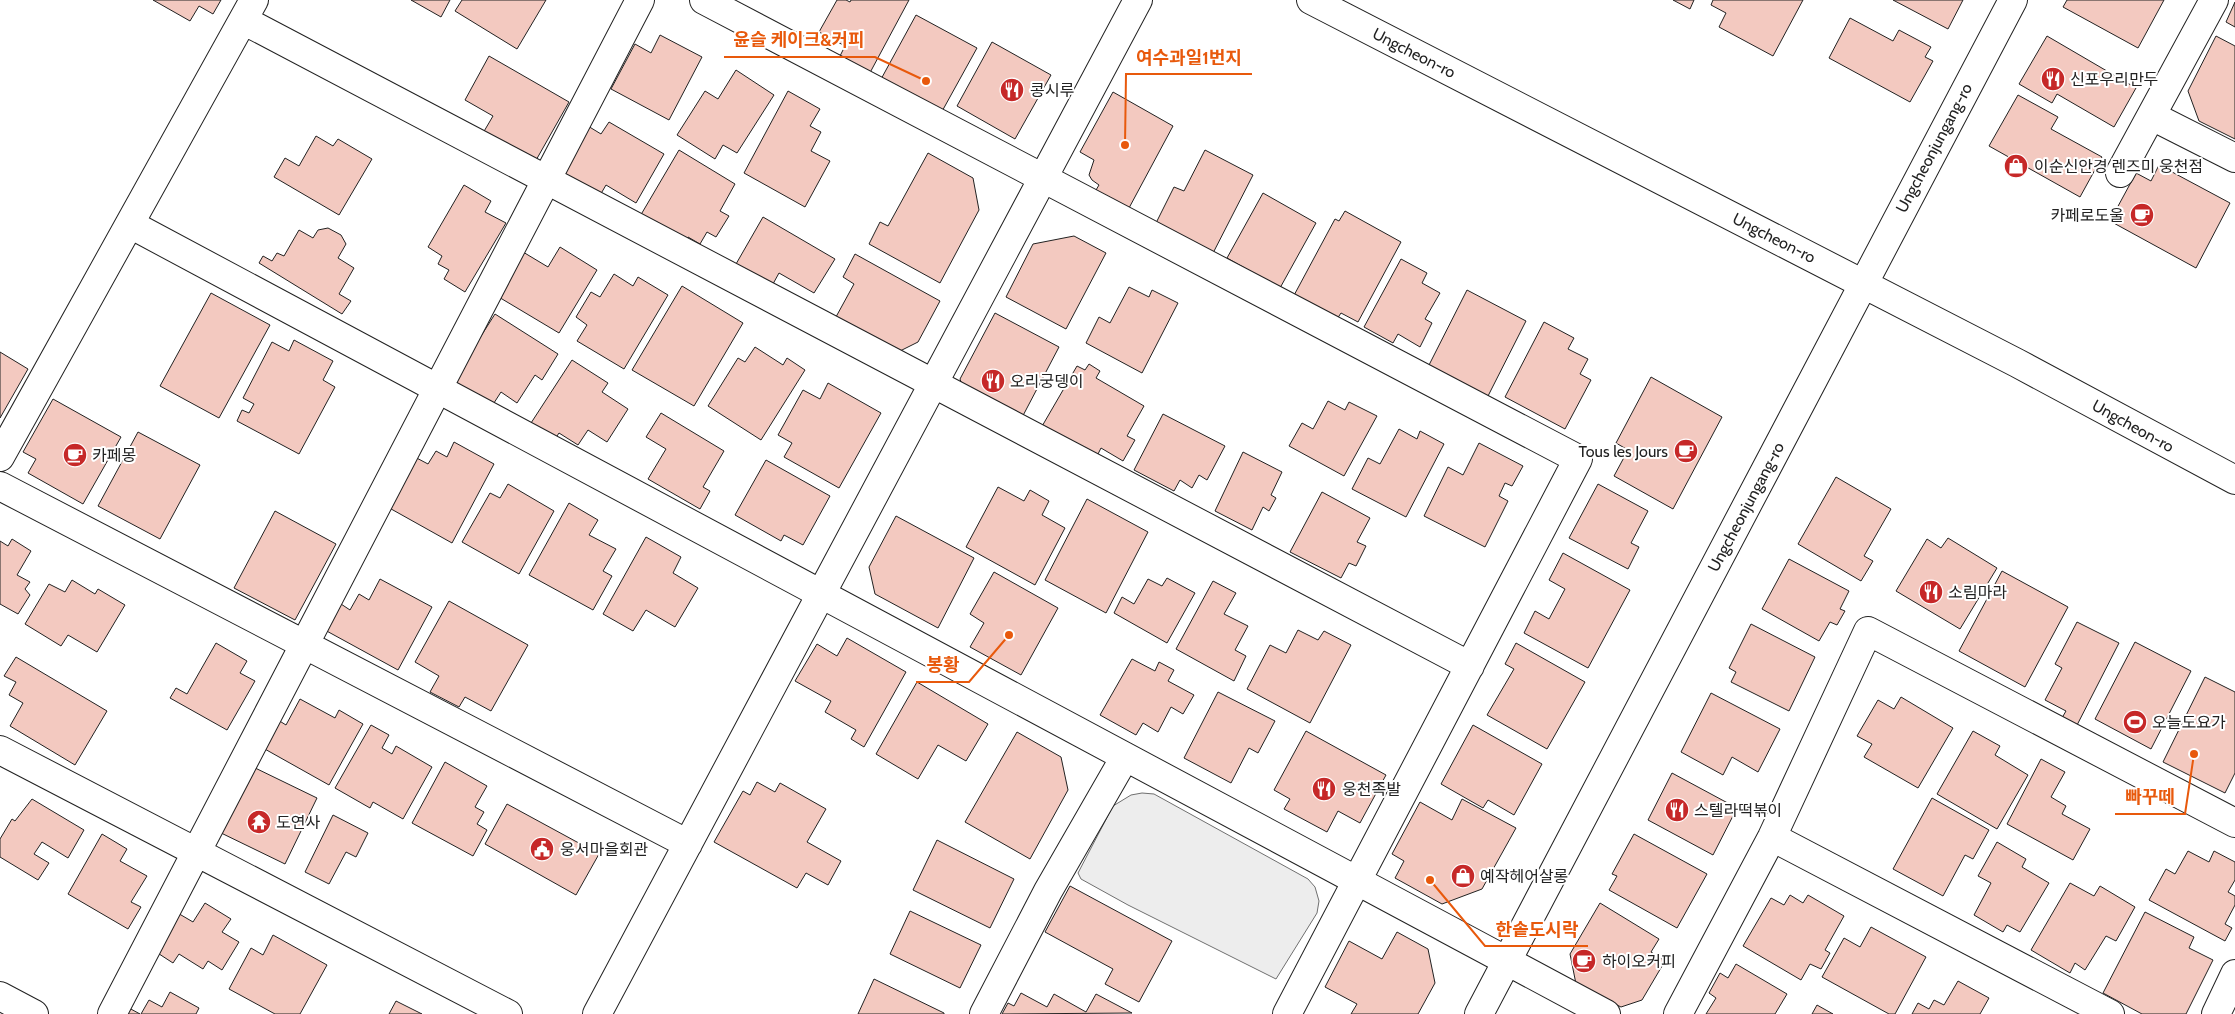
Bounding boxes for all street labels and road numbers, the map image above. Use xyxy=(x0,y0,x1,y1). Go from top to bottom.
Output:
street label: Ungcheon-ro xyxy=(1369,24,1459,82)
street label: Ungcheonjungang-ro xyxy=(1892,80,1976,216)
street label: Ungcheon-ro xyxy=(1729,209,1819,267)
street label: Ungcheon-ro xyxy=(2089,396,2177,456)
street label: Ungcheonjungang-ro xyxy=(1704,439,1788,575)

